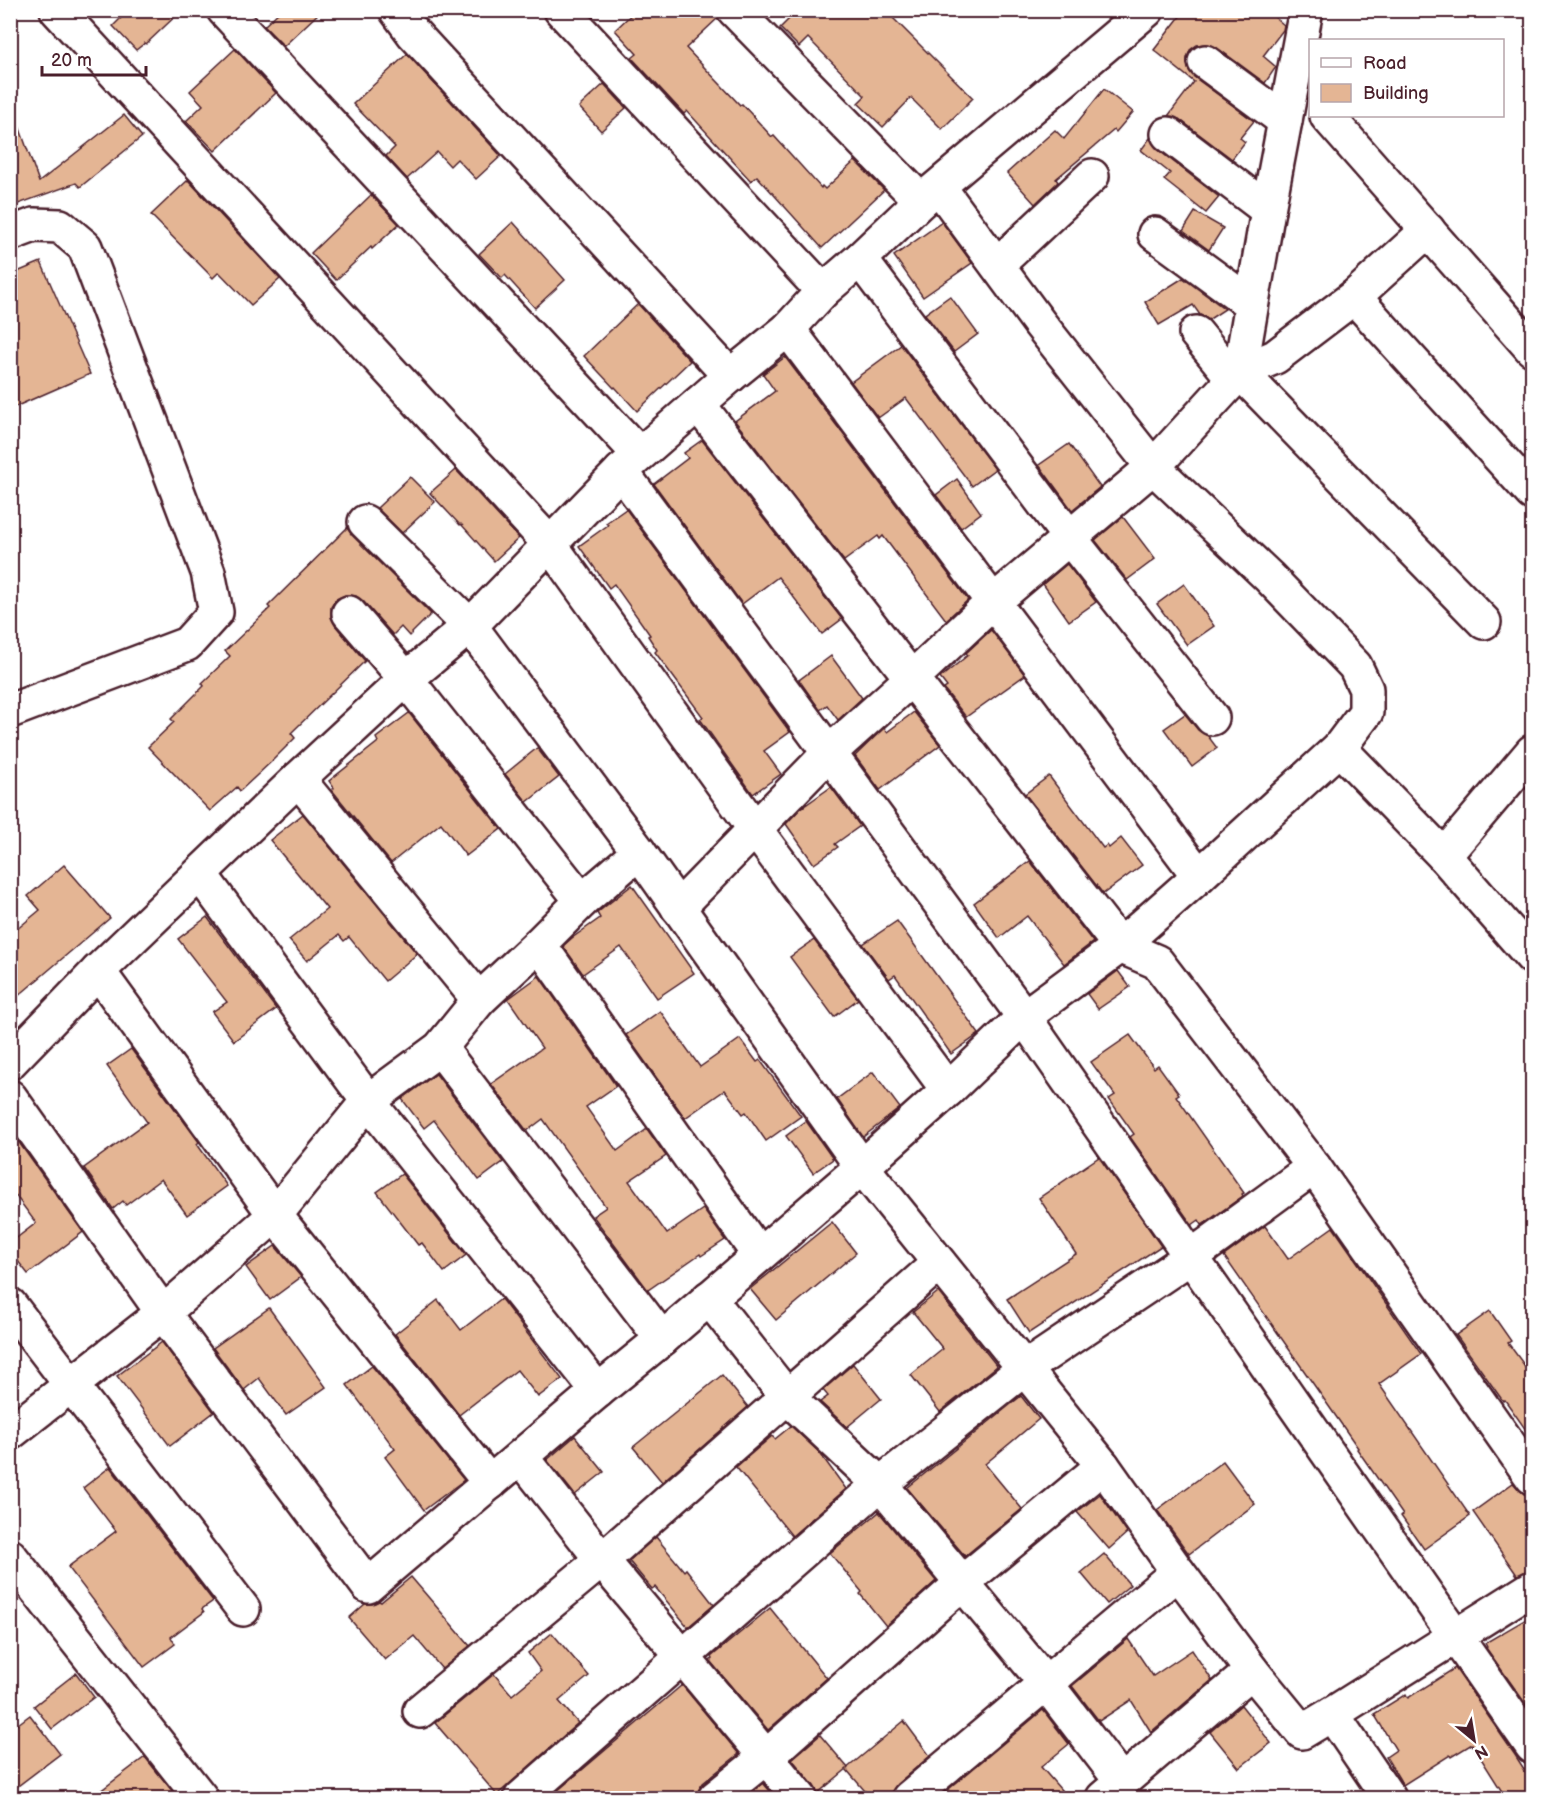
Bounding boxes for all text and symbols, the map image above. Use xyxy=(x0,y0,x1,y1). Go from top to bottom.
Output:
scale bar xyxy=(42,39,146,77)
legend xyxy=(1309,39,1504,117)
text: 20 m xyxy=(51,50,92,71)
text: Road xyxy=(1363,53,1407,74)
text: Building xyxy=(1363,83,1429,104)
north arrow xyxy=(1444,1710,1504,1770)
text: N xyxy=(1471,1740,1491,1763)

